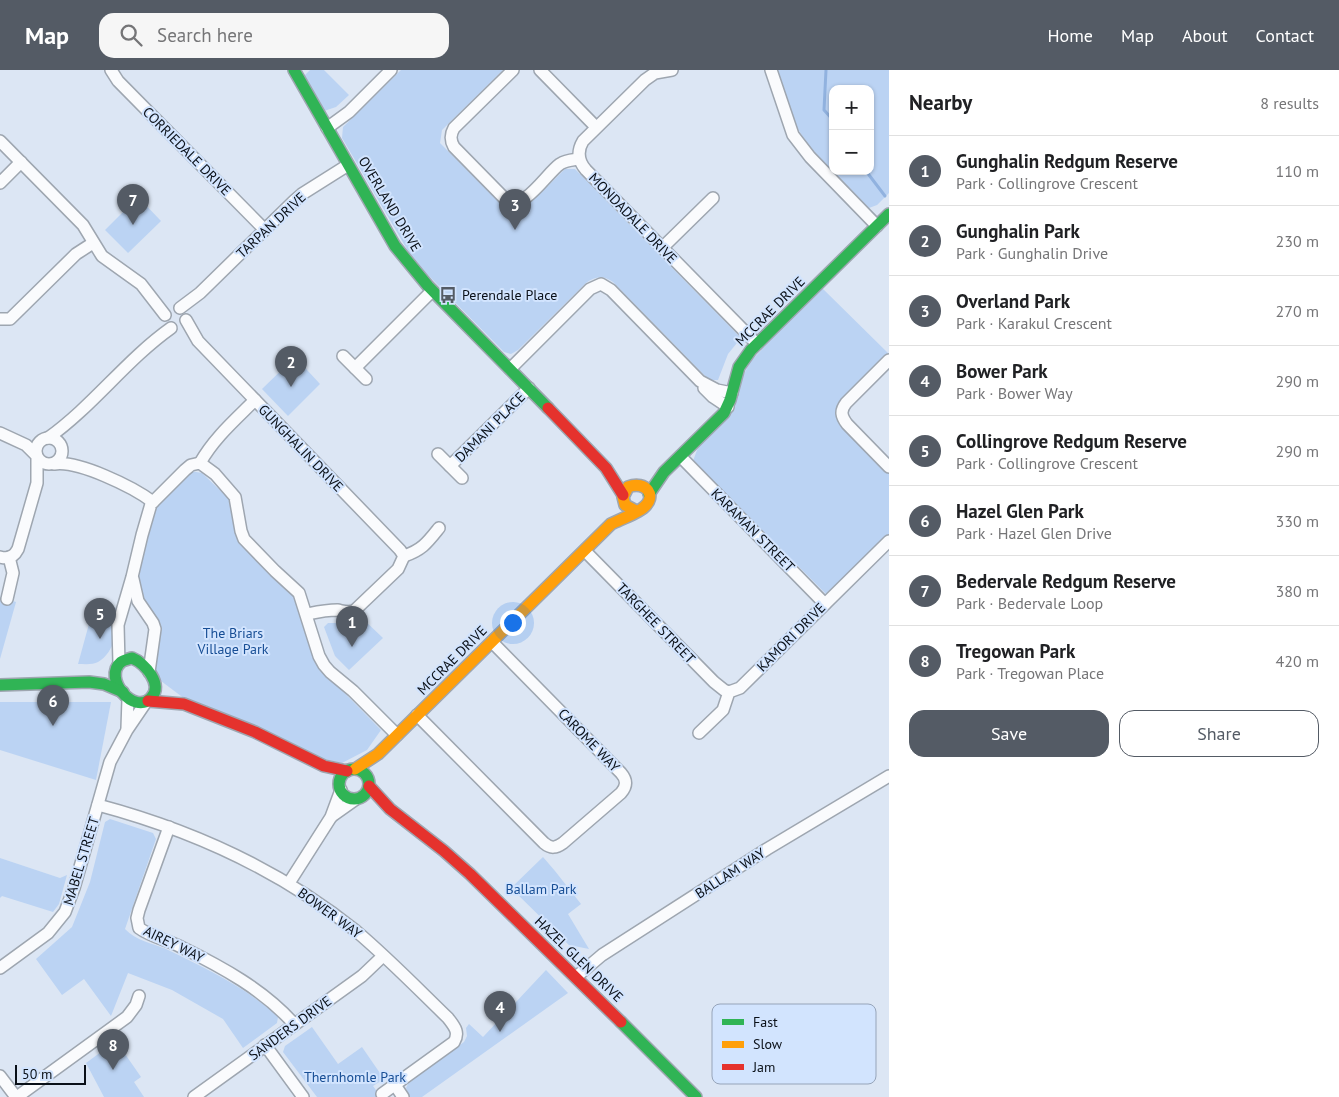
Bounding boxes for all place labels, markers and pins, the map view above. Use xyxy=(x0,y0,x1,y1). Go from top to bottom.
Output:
pin: 7 xyxy=(117,184,149,225)
pin: 3 xyxy=(499,189,531,230)
bus stop icon: Perendale Place xyxy=(438,285,458,305)
place label: Perendale Place xyxy=(462,286,557,304)
pin: 2 xyxy=(275,346,307,387)
pin: 5 xyxy=(84,598,116,639)
pin: 1 xyxy=(336,606,368,647)
pin: 6 xyxy=(37,685,69,726)
pin: 4 xyxy=(484,991,516,1032)
pin: 8 xyxy=(97,1029,129,1070)

